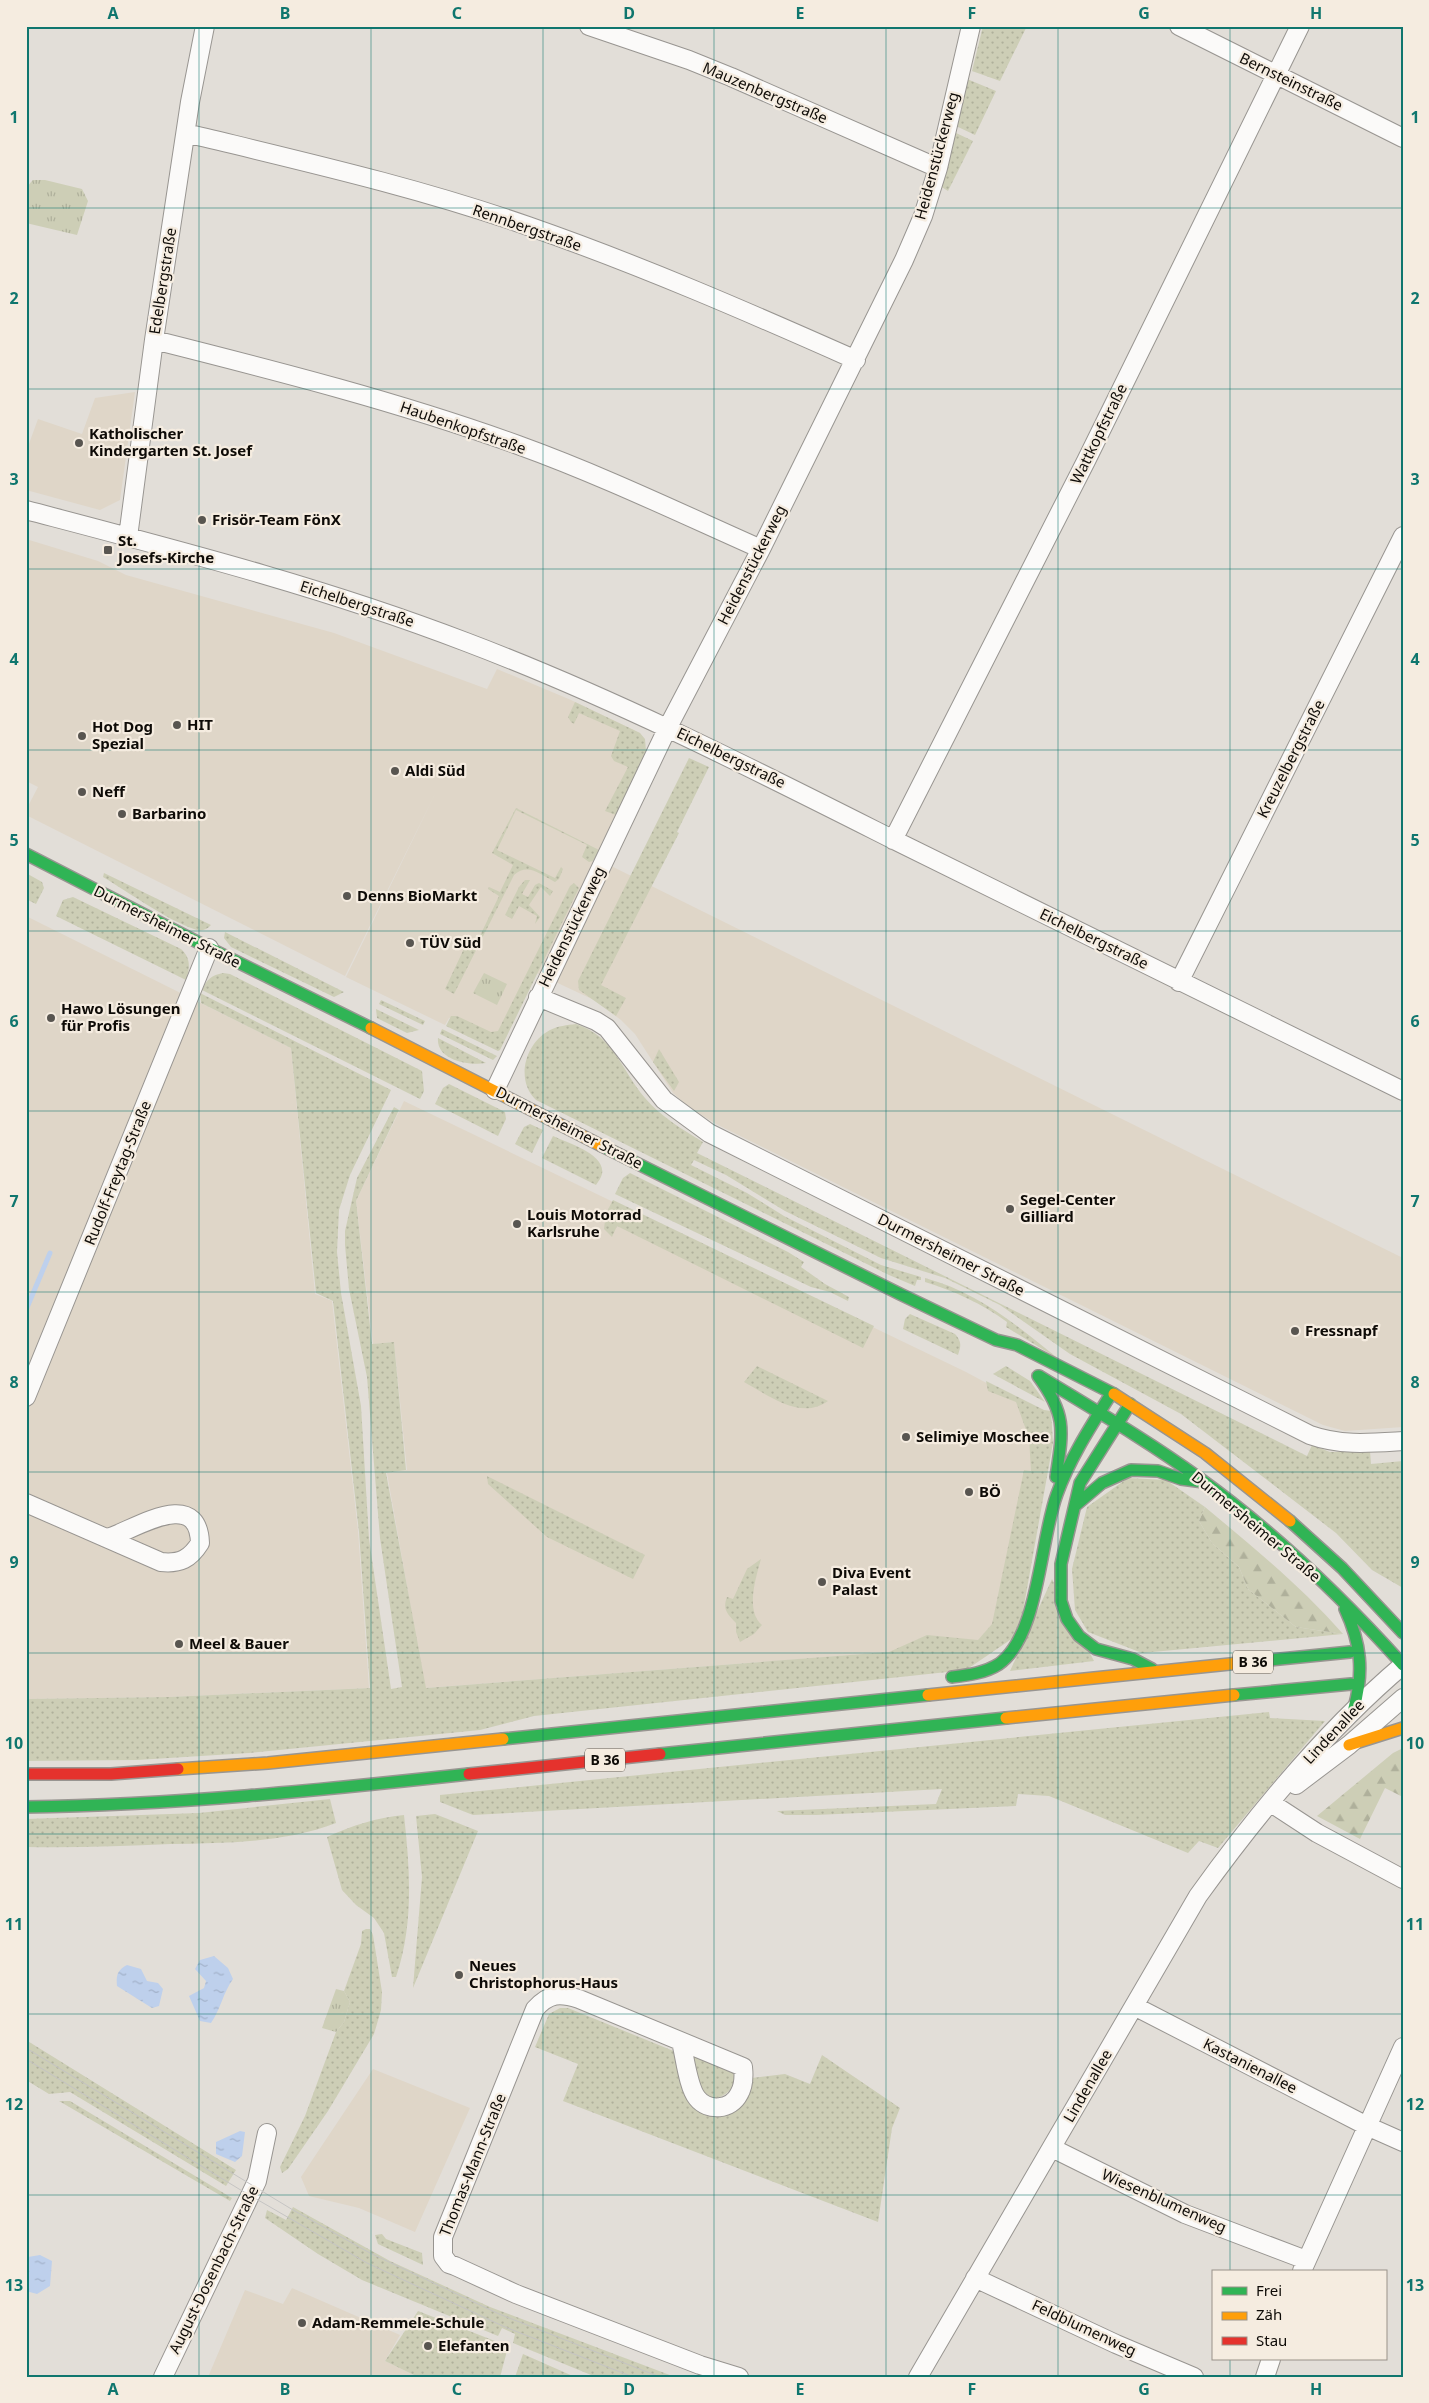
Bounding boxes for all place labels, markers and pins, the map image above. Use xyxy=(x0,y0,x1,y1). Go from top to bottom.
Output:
place label: Katholischer Kindergarten St. Josef xyxy=(89,423,253,460)
marker: Katholischer Kindergarten St. Josef xyxy=(73,437,85,449)
place label: Frisör-Team FönX xyxy=(212,509,341,529)
marker: Frisör-Team FönX xyxy=(196,514,208,526)
place label: St. Josefs-Kirche xyxy=(116,530,214,567)
marker: St. Josefs-Kirche xyxy=(102,544,114,556)
place label: HIT xyxy=(187,714,213,734)
place label: Hot Dog Spezial xyxy=(92,716,153,753)
marker: HIT xyxy=(171,719,183,731)
marker: Hot Dog Spezial xyxy=(76,730,88,742)
place label: Aldi Süd xyxy=(405,760,465,780)
marker: Aldi Süd xyxy=(389,765,401,777)
place label: Neff xyxy=(92,781,126,801)
marker: Neff xyxy=(76,786,88,798)
place label: Barbarino xyxy=(132,803,206,823)
marker: Barbarino xyxy=(116,808,128,820)
place label: Denns BioMarkt xyxy=(357,885,478,905)
marker: Denns BioMarkt xyxy=(341,890,353,902)
place label: TÜV Süd xyxy=(420,932,481,952)
marker: TÜV Süd xyxy=(404,937,416,949)
place label: Hawo Lösungen für Profis xyxy=(61,998,181,1035)
marker: Hawo Lösungen für Profis xyxy=(45,1012,57,1024)
place label: Segel-Center Gilliard xyxy=(1020,1189,1116,1226)
marker: Segel-Center Gilliard xyxy=(1004,1203,1016,1215)
place label: Louis Motorrad Karlsruhe xyxy=(527,1204,641,1241)
marker: Louis Motorrad Karlsruhe xyxy=(511,1218,523,1230)
place label: Fressnapf xyxy=(1305,1320,1379,1340)
marker: Fressnapf xyxy=(1289,1325,1301,1337)
place label: Selimiye Moschee xyxy=(916,1426,1049,1446)
marker: Selimiye Moschee xyxy=(900,1431,912,1443)
place label: BÖ xyxy=(979,1481,1001,1501)
marker: BÖ xyxy=(963,1486,975,1498)
place label: Diva Event Palast xyxy=(832,1562,912,1599)
marker: Diva Event Palast xyxy=(816,1576,828,1588)
place label: Meel & Bauer xyxy=(189,1633,289,1653)
marker: Meel & Bauer xyxy=(173,1638,185,1650)
place label: Neues Christophorus-Haus xyxy=(469,1955,618,1992)
marker: Neues Christophorus-Haus xyxy=(453,1969,465,1981)
place label: Adam-Remmele-Schule xyxy=(312,2312,484,2332)
marker: Adam-Remmele-Schule xyxy=(296,2317,308,2329)
place label: Elefanten xyxy=(438,2335,510,2355)
marker: Elefanten xyxy=(422,2340,434,2352)

